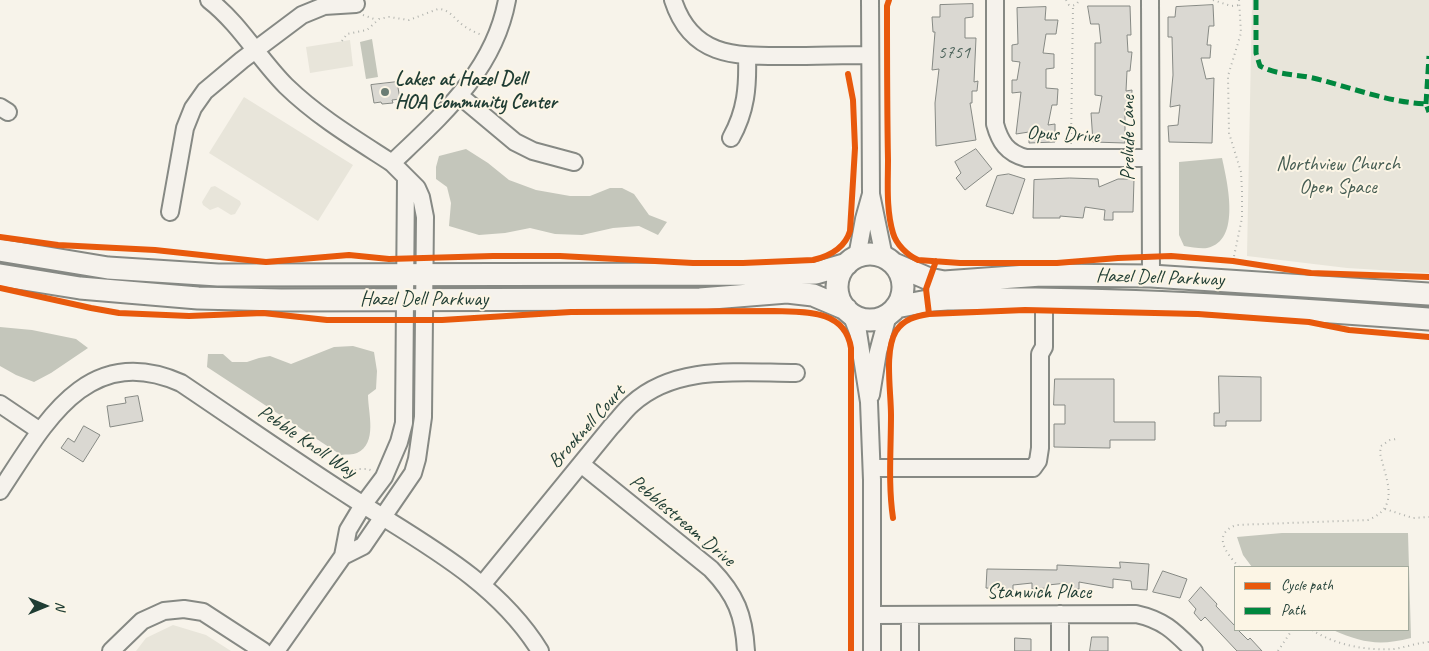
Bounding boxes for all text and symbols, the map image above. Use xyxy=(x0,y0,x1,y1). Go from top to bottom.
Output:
house number: 5751 xyxy=(938,42,970,64)
place label: Lakes at Hazel Dell HOA Community Center xyxy=(395,68,557,115)
marker: Lakes at Hazel Dell HOA Community Center xyxy=(379,86,391,98)
street label: Prelude Lane xyxy=(1117,95,1141,181)
street label: Opus Drive xyxy=(1026,121,1100,149)
park label: Northview Church Open Space xyxy=(1276,153,1400,200)
street label: Hazel Dell Parkway xyxy=(1096,264,1224,292)
street label: Hazel Dell Parkway xyxy=(360,288,488,312)
street label: Brooknell Court xyxy=(543,380,631,474)
street label: Pebble Knoll Way xyxy=(253,400,361,484)
street label: Pebblestream Drive xyxy=(624,470,740,572)
legend xyxy=(1234,566,1409,631)
text: Cycle path xyxy=(1281,576,1333,595)
north arrow xyxy=(20,581,70,631)
street label: Stanwich Place xyxy=(987,581,1091,605)
text: Path xyxy=(1281,601,1306,620)
text: N xyxy=(52,602,69,610)

